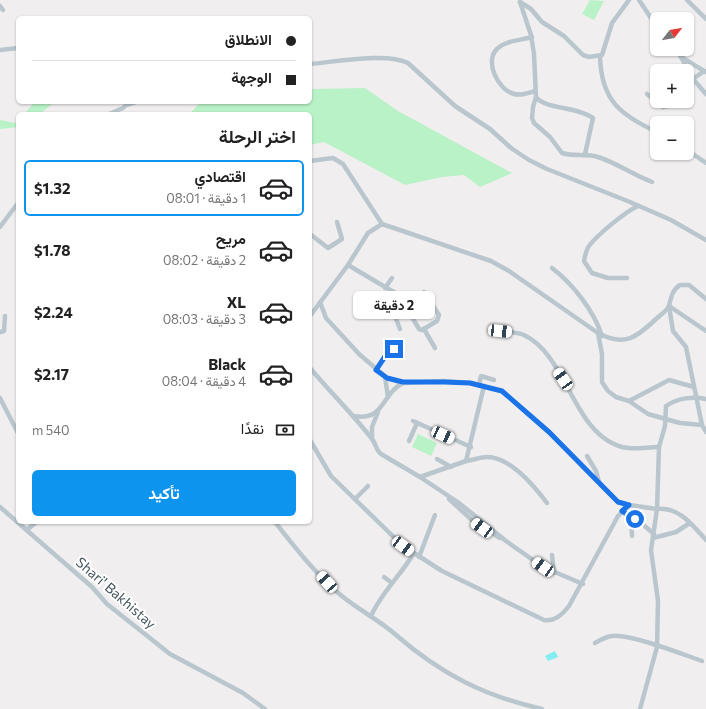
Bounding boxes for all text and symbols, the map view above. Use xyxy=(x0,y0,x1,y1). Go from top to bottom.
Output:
north arrow xyxy=(650,12,694,56)
map controls xyxy=(650,12,694,160)
text: الانطلاق xyxy=(225,30,272,48)
button: + xyxy=(650,64,694,108)
text: الوجهة xyxy=(231,68,272,86)
button: − xyxy=(650,116,694,160)
text: اختر الرحلة xyxy=(219,125,296,147)
text: اقتصادي xyxy=(194,167,246,185)
icon: car xyxy=(258,170,294,206)
text: $1.32 xyxy=(34,179,71,197)
text: 1 دقيقة · 08:01 xyxy=(166,190,246,206)
text: مريح xyxy=(216,229,246,247)
icon: car xyxy=(258,232,294,268)
text: $1.78 xyxy=(34,241,71,259)
text: 2 دقيقة · 08:02 xyxy=(163,252,246,268)
callout: 2 دقيقة xyxy=(353,291,435,319)
text: XL xyxy=(227,293,246,311)
icon: car xyxy=(258,294,294,330)
text: 2 دقيقة xyxy=(374,297,414,313)
text: $2.24 xyxy=(34,303,73,321)
text: 3 دقيقة · 08:03 xyxy=(163,311,246,327)
car xyxy=(487,324,513,338)
route end xyxy=(385,340,403,358)
text: Black xyxy=(208,355,246,373)
icon: car xyxy=(258,356,294,392)
text: $2.17 xyxy=(34,365,69,383)
car xyxy=(551,366,575,392)
text: 4 دقيقة · 08:04 xyxy=(162,373,246,389)
text: نقدًا xyxy=(241,419,264,437)
icon: cash xyxy=(274,419,296,441)
text: 540 m xyxy=(32,422,70,438)
car xyxy=(430,425,456,445)
button: تأكيد xyxy=(32,470,296,516)
route start xyxy=(626,510,644,528)
car xyxy=(469,516,495,540)
car xyxy=(390,534,416,558)
street label: Shari' Bakhistay xyxy=(73,553,160,632)
car xyxy=(530,555,556,579)
car xyxy=(315,569,339,595)

